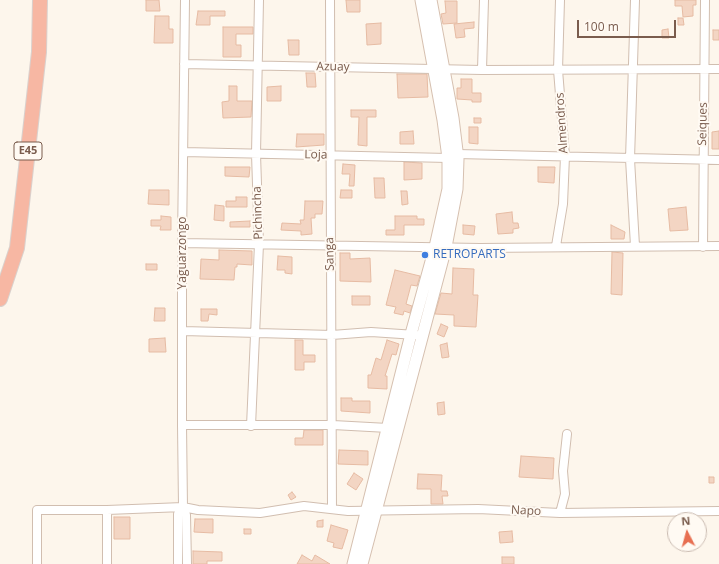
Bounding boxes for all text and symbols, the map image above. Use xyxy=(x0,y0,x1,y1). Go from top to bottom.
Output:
scale bar xyxy=(579,12,678,38)
text: 100 m xyxy=(584,18,619,35)
street label: Azuay xyxy=(316,60,350,74)
street label: Almendros xyxy=(553,92,571,154)
street label: Seiques xyxy=(695,102,711,146)
road number: E45 xyxy=(14,142,42,160)
street label: Loja xyxy=(304,148,328,162)
street label: Pichincha xyxy=(250,186,266,240)
street label: Yaguarzongo xyxy=(176,217,190,289)
street label: Sanga xyxy=(323,237,337,271)
place label: RETROPARTS xyxy=(433,248,506,262)
marker: RETROPARTS xyxy=(420,250,430,260)
street label: Napo xyxy=(511,503,541,519)
north arrow xyxy=(667,512,707,552)
text: N xyxy=(681,513,691,528)

